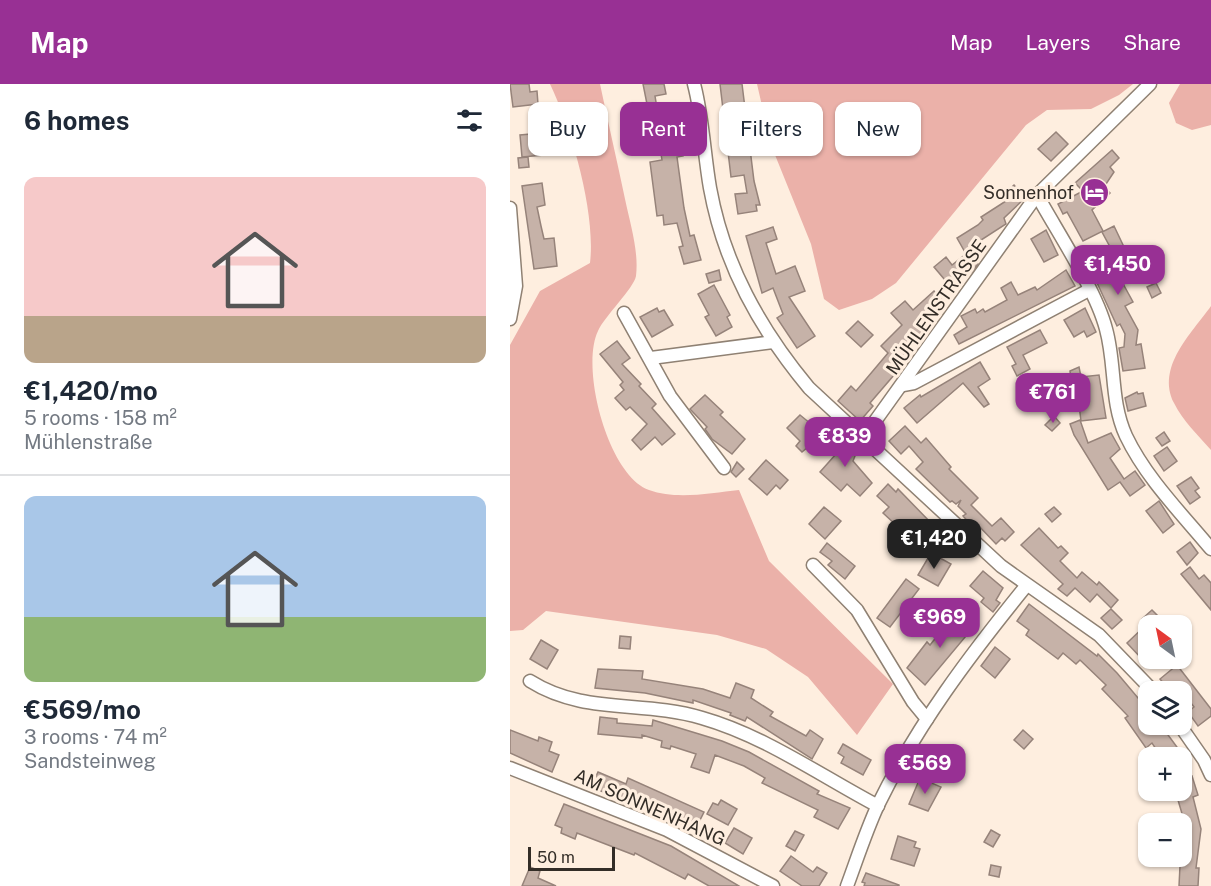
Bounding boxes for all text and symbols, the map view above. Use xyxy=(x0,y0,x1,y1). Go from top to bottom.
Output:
text: Map xyxy=(30,26,89,59)
text: Map xyxy=(950,30,993,55)
text: Layers xyxy=(1026,30,1090,55)
text: Share xyxy=(1123,30,1181,55)
chip: Buy xyxy=(528,102,608,156)
chip: Rent xyxy=(620,102,707,156)
chip: Filters xyxy=(719,102,823,156)
chip: New xyxy=(835,102,921,156)
icon: filters xyxy=(453,104,486,137)
text: 6 homes xyxy=(24,105,129,136)
hotel icon: Sonnenhof xyxy=(1079,176,1111,208)
place label: Sonnenhof xyxy=(983,182,1074,203)
icon: home xyxy=(201,216,309,324)
street label: MÜHLENSTRASSE xyxy=(881,235,991,379)
pin: €1,450 xyxy=(1069,245,1167,296)
text: €1,450 xyxy=(1085,252,1151,276)
pin: €761 xyxy=(1017,373,1089,424)
text: €1,420/mo xyxy=(24,375,158,406)
text: €761 xyxy=(1029,380,1077,404)
text: 5 rooms · 158 m² xyxy=(24,406,177,430)
pin: €839 xyxy=(809,417,881,468)
text: €839 xyxy=(819,424,871,448)
text: Mühlenstraße xyxy=(24,430,153,454)
pin: €1,420 xyxy=(885,519,983,570)
text: €1,420 xyxy=(901,526,967,550)
icon: home xyxy=(201,535,309,643)
pin: €969 xyxy=(904,598,976,649)
text: €969 xyxy=(914,605,966,629)
north arrow xyxy=(1138,615,1192,669)
map controls xyxy=(1138,615,1192,867)
button: layers xyxy=(1138,681,1192,735)
text: €569/mo xyxy=(24,694,141,725)
text: 3 rooms · 74 m² xyxy=(24,725,167,749)
pin: €569 xyxy=(889,744,961,795)
button: + xyxy=(1138,747,1192,801)
text: Sandsteinweg xyxy=(24,749,156,773)
text: €569 xyxy=(899,751,951,775)
street label: AM SONNENHANG xyxy=(571,764,729,850)
button: − xyxy=(1138,813,1192,867)
scale bar xyxy=(528,844,615,872)
text: 50 m xyxy=(537,848,575,867)

